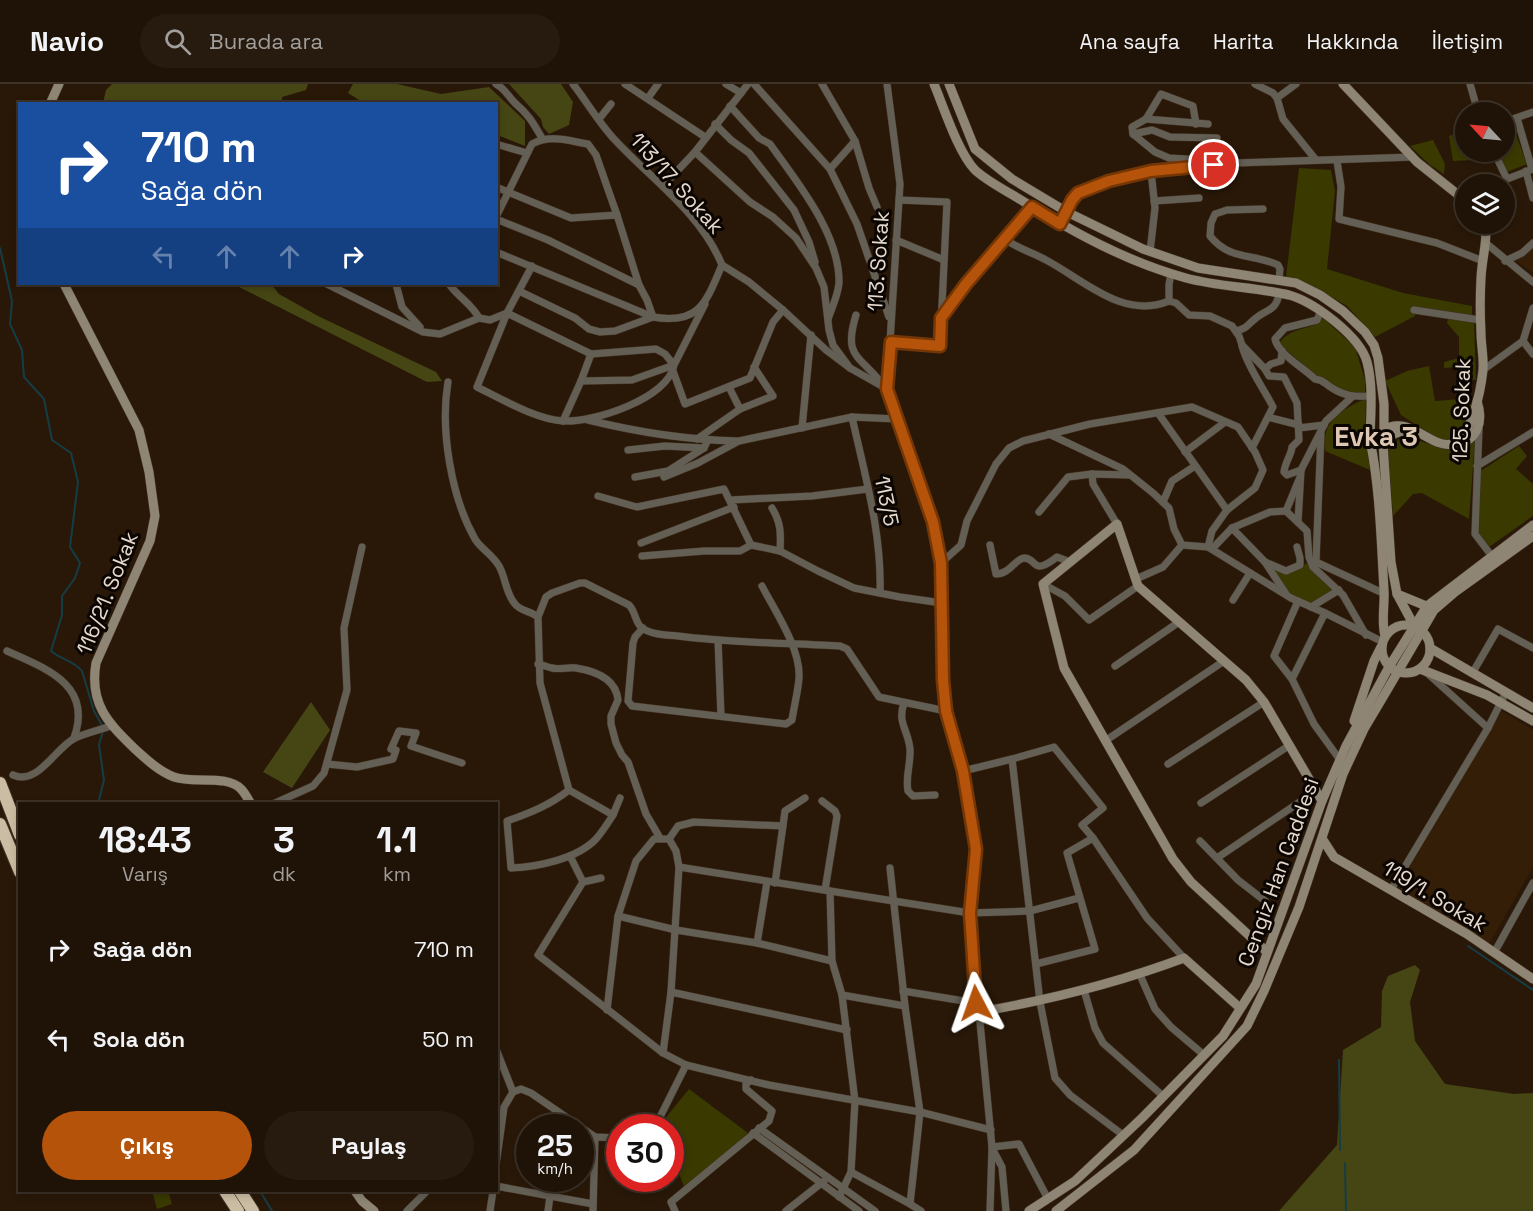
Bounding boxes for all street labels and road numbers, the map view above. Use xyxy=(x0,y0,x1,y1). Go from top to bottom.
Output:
street label: 113/17. Sokak xyxy=(624,127,730,239)
street label: 113. Sokak xyxy=(861,210,895,312)
street label: 125. Sokak xyxy=(1446,357,1476,463)
street label: 113/5 xyxy=(869,473,905,529)
street label: 116/21. Sokak xyxy=(70,528,144,658)
street label: Cengiz Han Caddesi xyxy=(1231,774,1325,970)
street label: 119/1. Sokak xyxy=(1378,854,1492,938)

